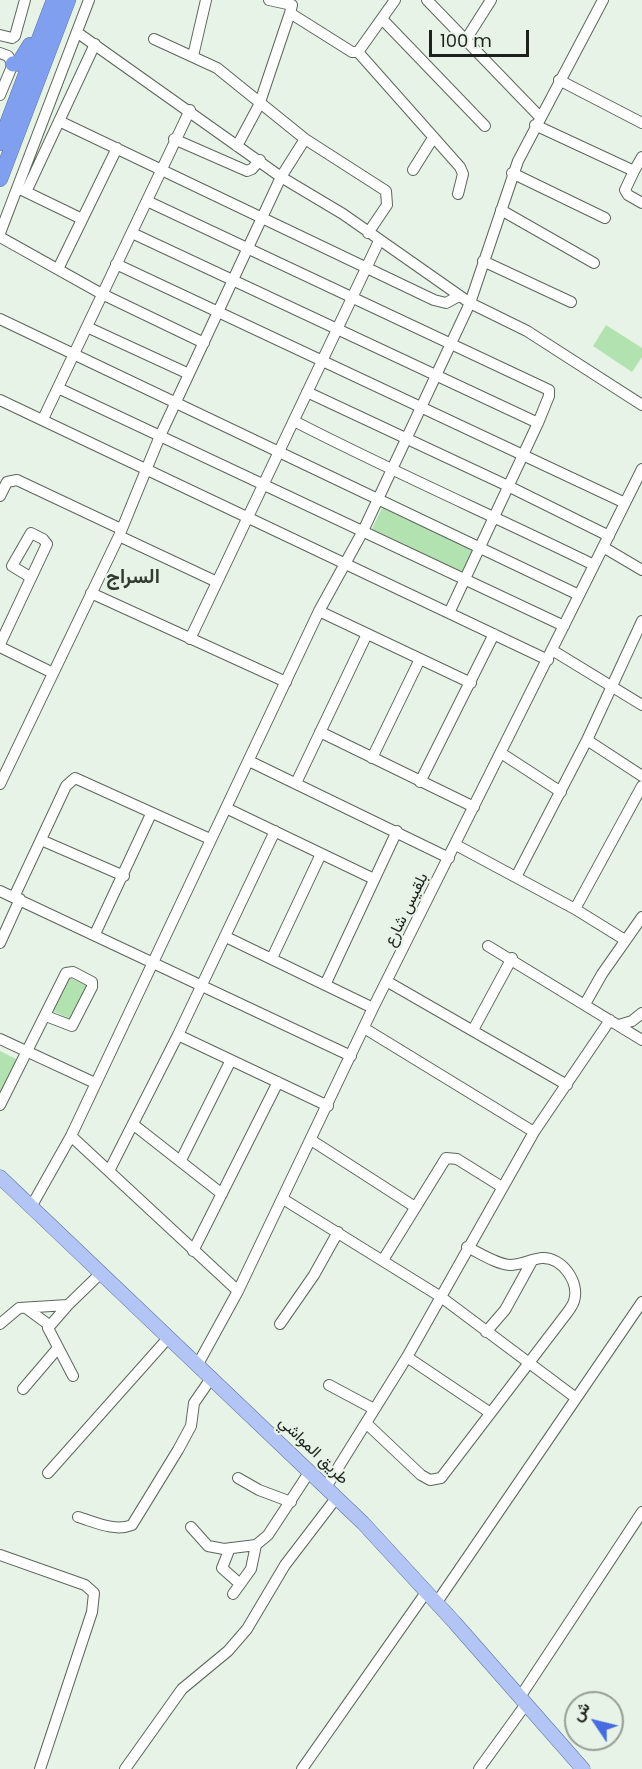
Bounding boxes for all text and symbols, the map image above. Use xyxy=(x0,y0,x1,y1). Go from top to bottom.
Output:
scale bar xyxy=(432,18,532,56)
text: 100 m xyxy=(440,28,492,53)
district label: السراج xyxy=(106,566,160,590)
street label: بلقيس شارع xyxy=(381,870,433,950)
street label: طريق المواشي xyxy=(274,1413,352,1489)
north arrow xyxy=(564,1691,624,1751)
text: ش xyxy=(566,1697,595,1726)

